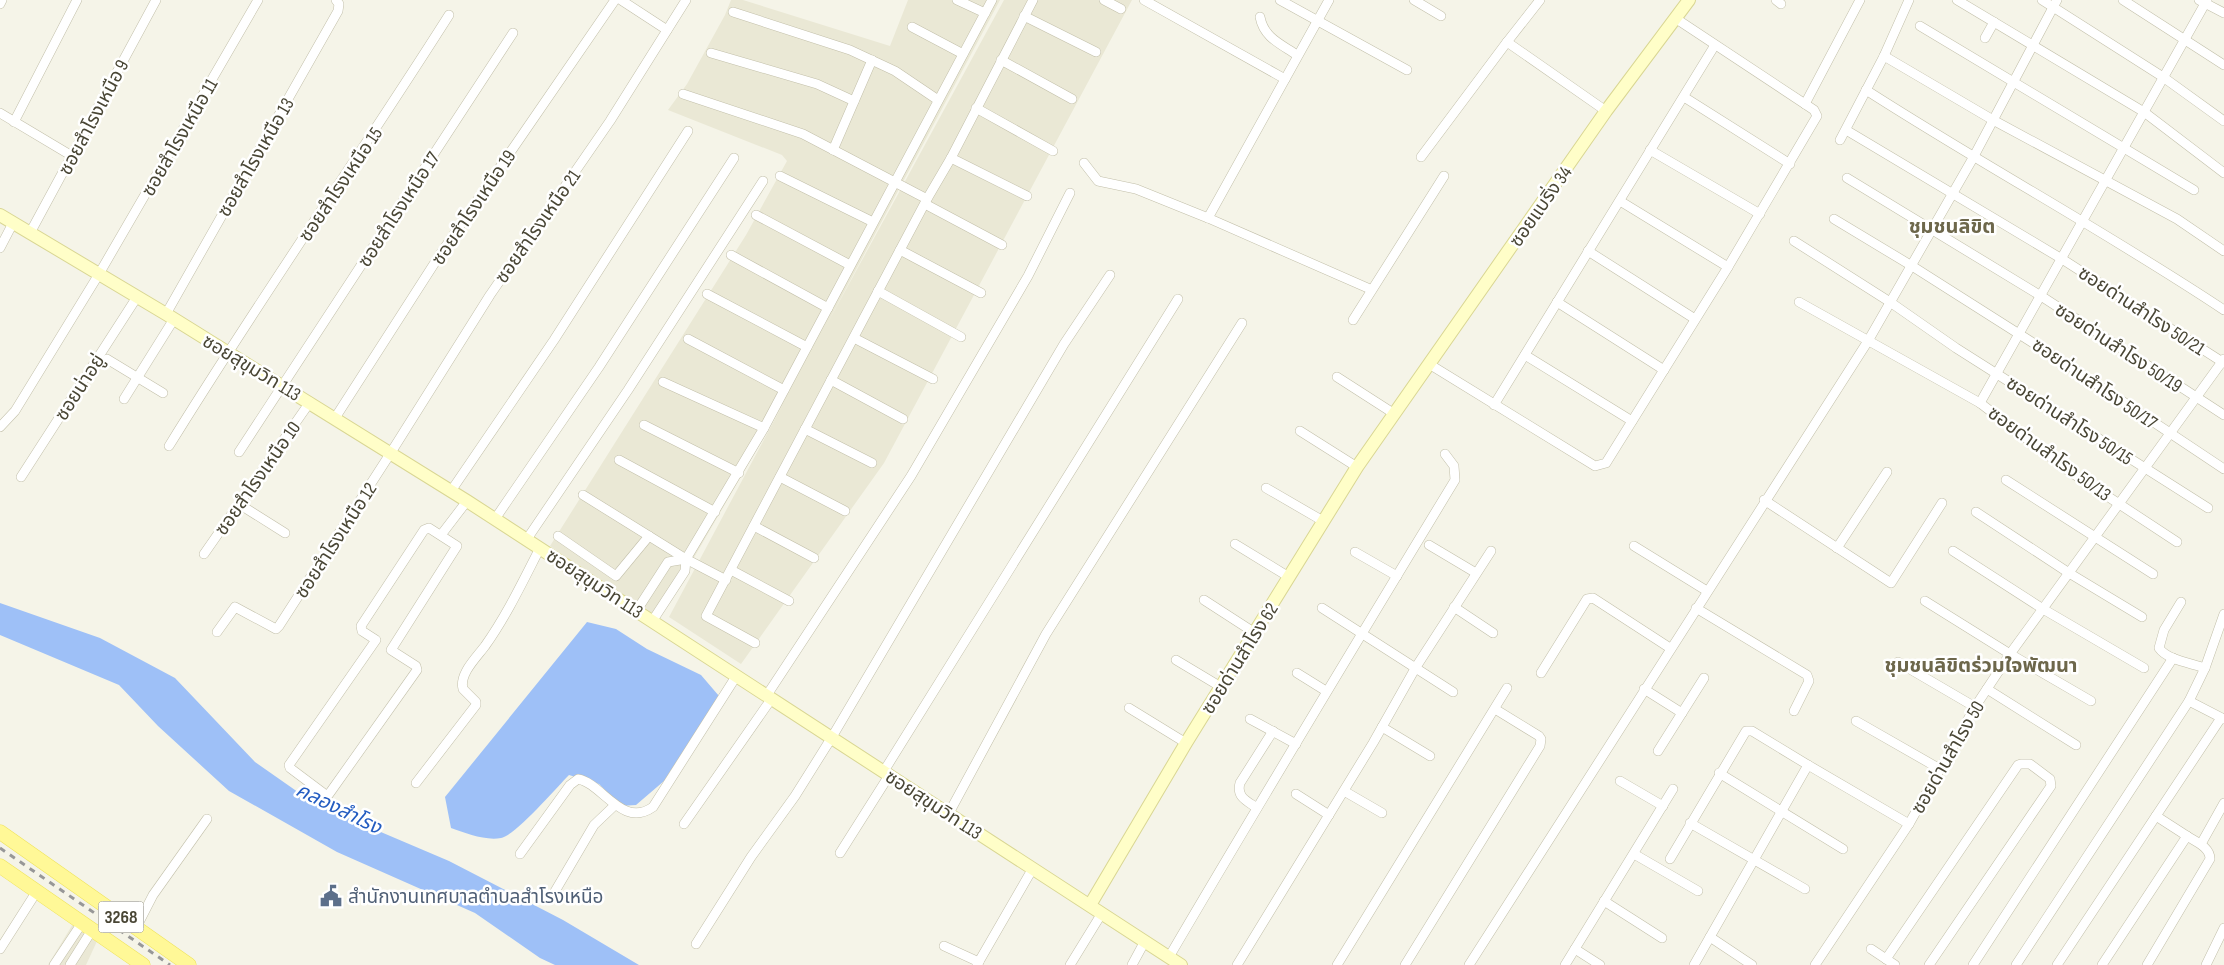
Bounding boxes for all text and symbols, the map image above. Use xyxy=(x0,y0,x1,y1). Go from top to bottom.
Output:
street label: ซอยสำโรงเหนือ 9 xyxy=(54,56,134,179)
street label: ซอยสำโรงเหนือ 11 xyxy=(137,74,223,201)
street label: ซอยสำโรงเหนือ 13 xyxy=(213,94,300,221)
street label: ซอยสำโรงเหนือ 15 xyxy=(295,123,388,246)
street label: ซอยสำโรงเหนือ 19 xyxy=(427,146,521,270)
street label: ซอยสำโรงเหนือ 17 xyxy=(353,147,445,272)
street label: ซอยแบริ่ง 34 xyxy=(1504,161,1577,252)
street label: ซอยสำโรงเหนือ 21 xyxy=(491,165,586,288)
district label: ชุมชนลิขิต xyxy=(1909,215,1995,239)
street label: ซอยด่านสำโรง 50/21 xyxy=(2073,261,2210,361)
street label: ซอยด่านสำโรง 50/19 xyxy=(2050,298,2187,398)
street label: ซอยสุขุมวิท 113 xyxy=(198,330,305,407)
street label: ซอยด่านสำโรง 50/17 xyxy=(2027,333,2162,435)
street label: ซอยน่าอยู่ xyxy=(50,350,110,425)
street label: ซอยด่านสำโรง 50/15 xyxy=(2002,371,2137,471)
street label: ซอยด่านสำโรง 50/13 xyxy=(1983,401,2116,507)
street label: ซอยสำโรงเหนือ 10 xyxy=(210,417,306,540)
street label: ซอยสำโรงเหนือ 12 xyxy=(290,479,382,603)
street label: ซอยสุขุมวิท 113 xyxy=(541,544,647,624)
street label: ซอยด่านสำโรง 62 xyxy=(1196,598,1284,719)
district label: ชุมชนลิขิตร่วมใจพัฒนา xyxy=(1884,654,2078,678)
street label: ซอยด่านสำโรง 50 xyxy=(1906,697,1990,818)
street label: ซอยสุขุมวิท 113 xyxy=(880,765,986,845)
water label: คลองสำโรง xyxy=(292,778,386,840)
public building icon: สำนักงานเทศบาลตำบลสำโรงเหนือ xyxy=(318,883,344,909)
place label: สำนักงานเทศบาลตำบลสำโรงเหนือ xyxy=(348,886,604,909)
road number: 3268 xyxy=(98,902,144,932)

